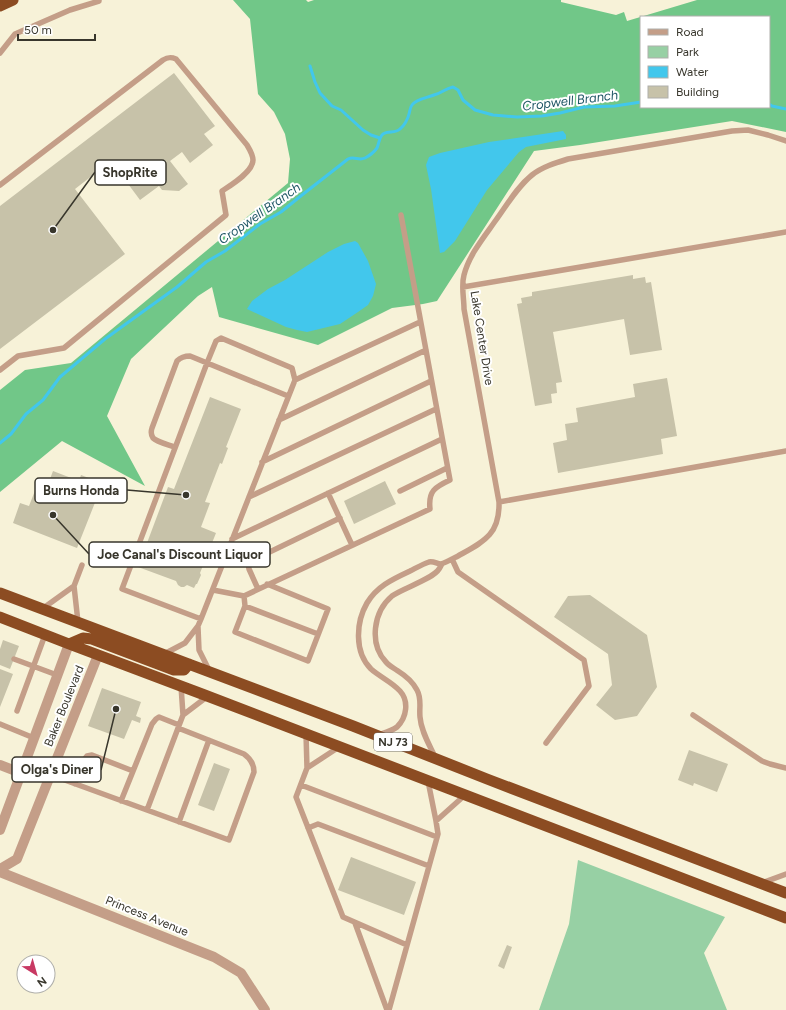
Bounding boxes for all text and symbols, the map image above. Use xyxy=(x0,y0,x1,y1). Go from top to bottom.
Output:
scale bar xyxy=(18,16,95,42)
legend xyxy=(640,16,770,108)
text: 50 m xyxy=(24,23,52,37)
text: Road xyxy=(676,25,704,39)
text: Park xyxy=(676,45,699,59)
text: Water xyxy=(676,65,708,79)
text: Building xyxy=(676,85,719,99)
water label: Cropwell Branch xyxy=(521,87,619,114)
callout: ShopRite xyxy=(95,160,166,185)
text: ShopRite xyxy=(103,165,157,180)
water label: Cropwell Branch xyxy=(215,180,303,247)
street label: Lake Center Drive xyxy=(468,290,496,387)
callout: Burns Honda xyxy=(35,478,127,503)
text: Burns Honda xyxy=(43,483,119,498)
callout: Joe Canal's Discount Liquor xyxy=(89,542,270,567)
text: Joe Canal's Discount Liquor xyxy=(97,547,263,562)
street label: Baker Boulevard xyxy=(41,663,87,749)
road number: NJ 73 xyxy=(374,733,412,751)
callout: Olga's Diner xyxy=(12,757,101,782)
text: Olga's Diner xyxy=(21,762,93,777)
street label: Princess Avenue xyxy=(103,893,191,939)
north arrow xyxy=(16,954,56,994)
text: N xyxy=(34,974,49,989)

